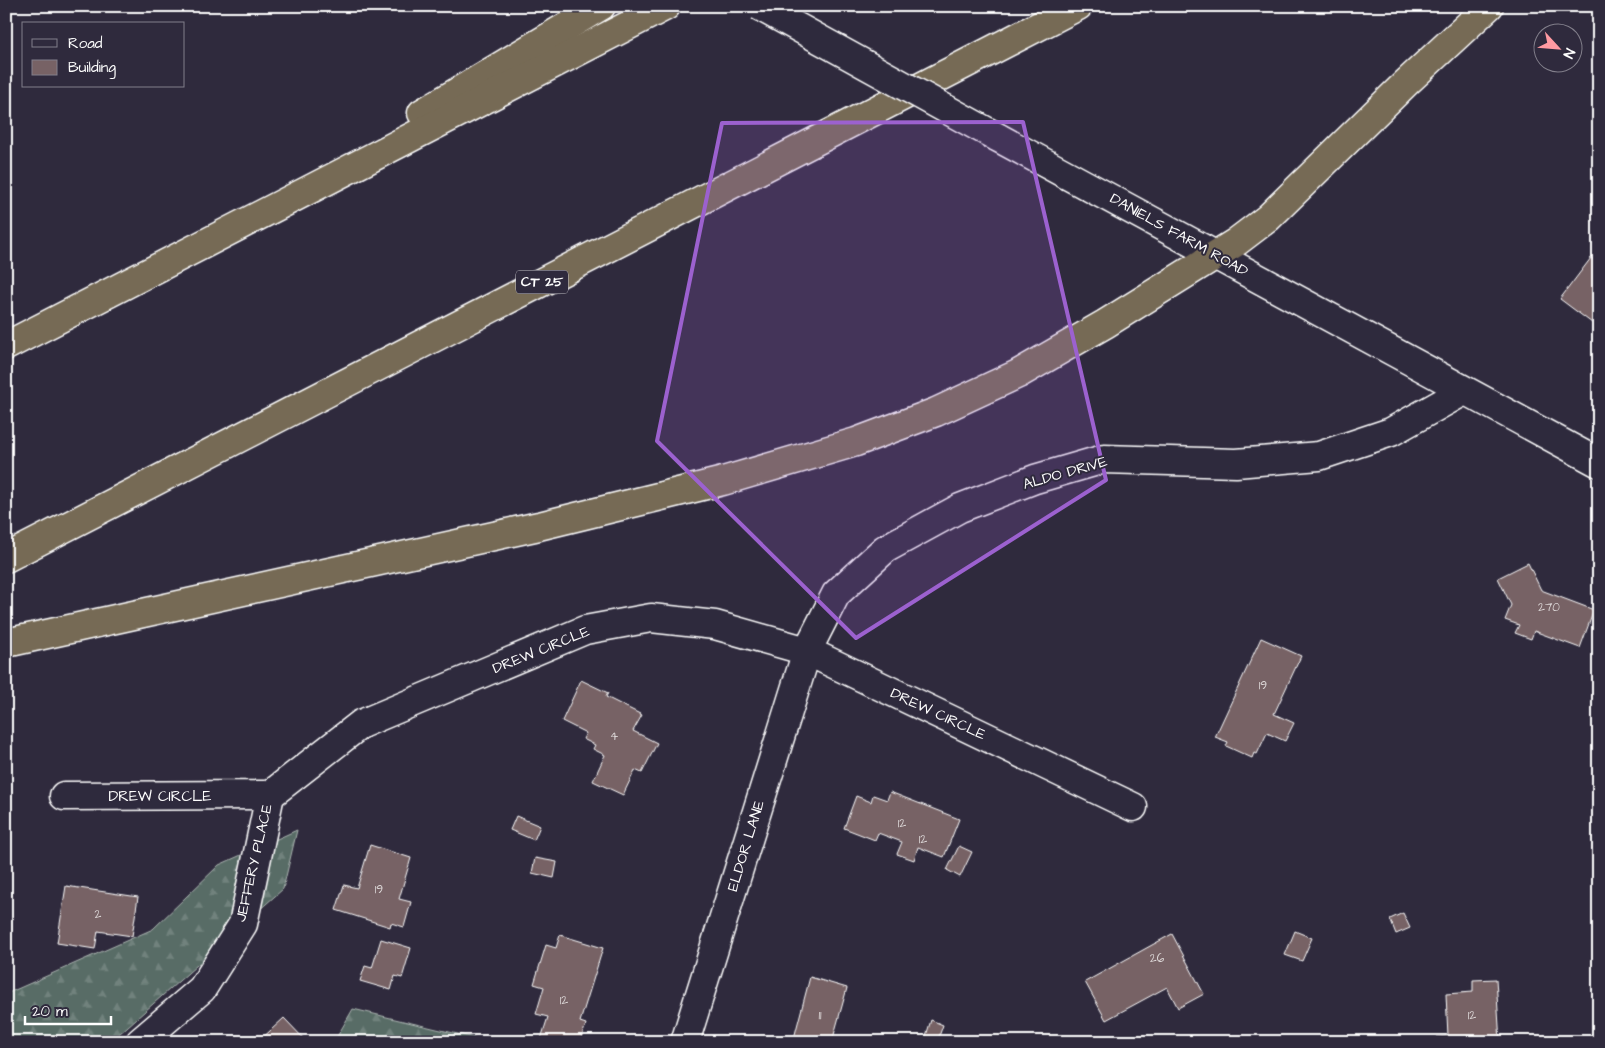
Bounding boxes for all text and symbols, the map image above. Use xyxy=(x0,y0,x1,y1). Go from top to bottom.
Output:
legend xyxy=(22,22,185,88)
north arrow xyxy=(1532,22,1582,72)
text: Road xyxy=(68,33,103,54)
text: N xyxy=(1558,45,1580,62)
text: Building xyxy=(68,57,116,79)
street label: DANIELS FARM ROAD xyxy=(1106,188,1252,282)
road number: CT 25 xyxy=(516,270,568,294)
street label: ALDO DRIVE xyxy=(1020,451,1110,495)
house number: 270 xyxy=(1538,599,1560,616)
street label: DREW CIRCLE xyxy=(489,621,593,679)
house number: 19 xyxy=(1259,677,1267,694)
street label: DREW CIRCLE xyxy=(887,683,989,745)
house number: 4 xyxy=(610,728,618,745)
street label: DREW CIRCLE xyxy=(109,786,212,807)
street label: ELDOR LANE xyxy=(722,798,770,894)
street label: JEFFERY PLACE xyxy=(230,802,278,924)
house number: 12 xyxy=(898,815,906,832)
house number: 12 xyxy=(919,831,927,848)
house number: 19 xyxy=(375,881,383,898)
house number: 2 xyxy=(95,906,102,923)
house number: 26 xyxy=(1150,950,1165,967)
house number: 12 xyxy=(560,992,568,1009)
scale bar xyxy=(25,993,111,1025)
text: 20 m xyxy=(32,1001,68,1022)
house number: 11 xyxy=(818,1007,822,1024)
house number: 12 xyxy=(1468,1007,1476,1024)

